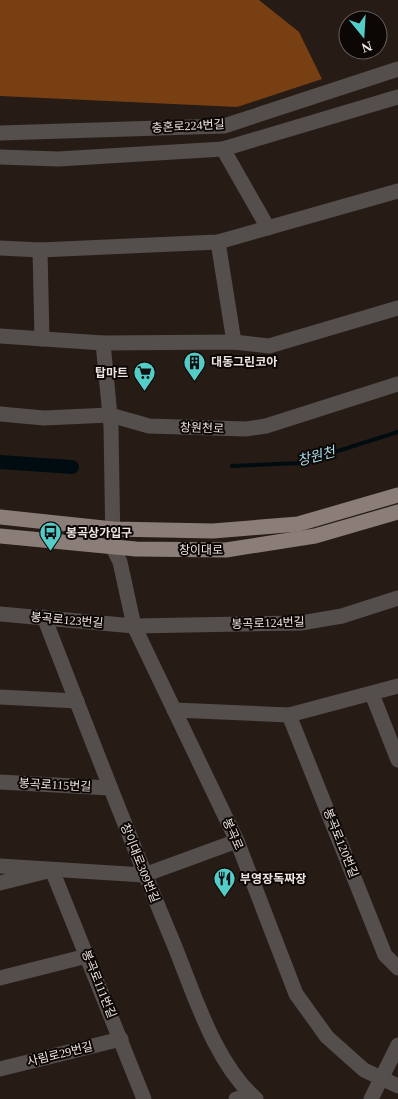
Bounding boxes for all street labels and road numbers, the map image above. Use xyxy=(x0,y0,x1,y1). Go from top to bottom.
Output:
street label: 충혼로224번길 xyxy=(151,117,225,135)
street label: 창원천로 xyxy=(180,420,224,436)
street label: 창이대로 xyxy=(179,543,223,557)
street label: 봉곡로123번길 xyxy=(30,610,104,630)
street label: 봉곡로124번길 xyxy=(231,615,305,631)
street label: 봉곡로115번길 xyxy=(18,776,92,794)
street label: 봉곡로120번길 xyxy=(321,806,361,880)
street label: 봉곡로 xyxy=(220,816,246,852)
street label: 창이대로309번길 xyxy=(118,821,162,905)
street label: 봉곡로111번길 xyxy=(79,948,119,1020)
street label: 사림로29번길 xyxy=(26,1039,94,1069)

